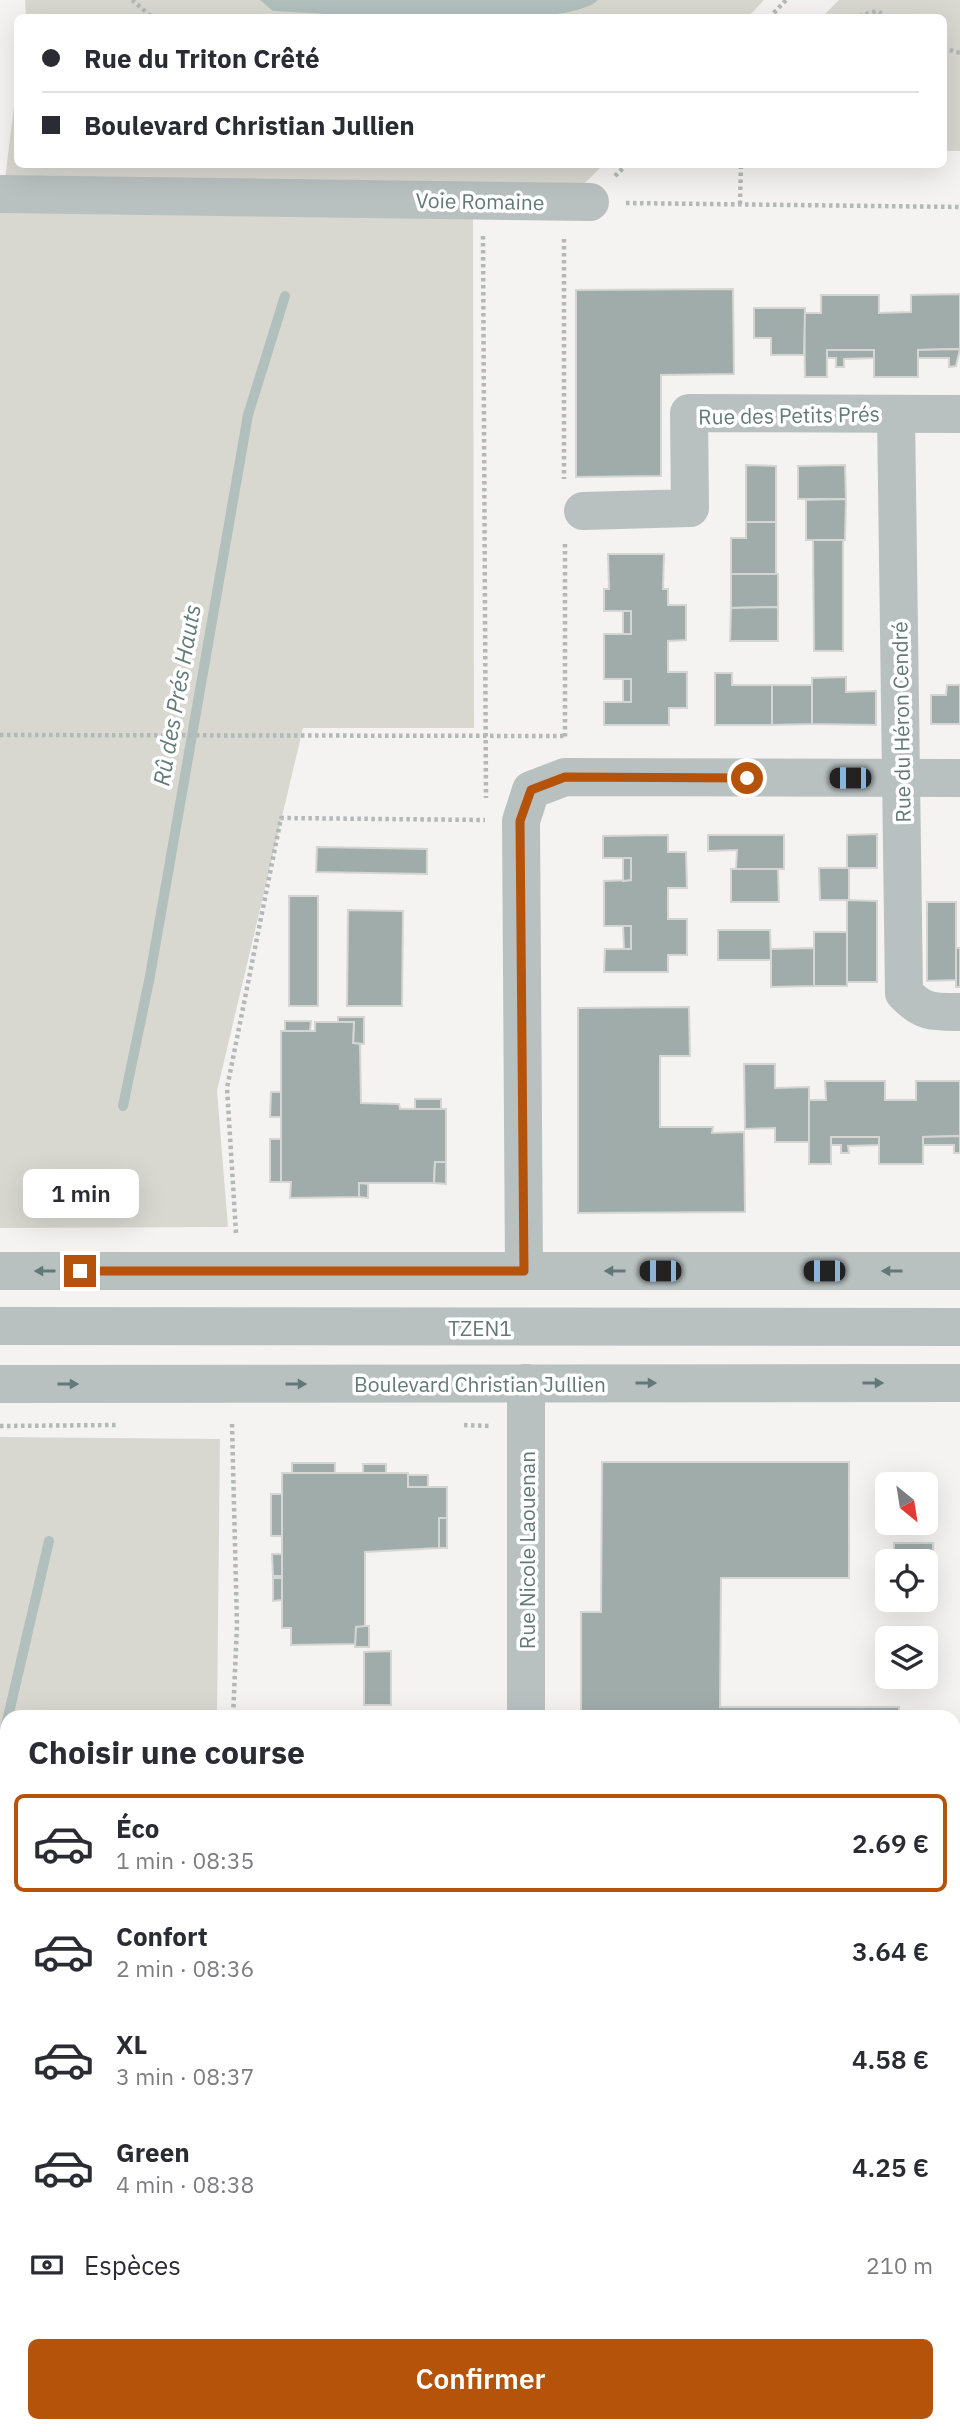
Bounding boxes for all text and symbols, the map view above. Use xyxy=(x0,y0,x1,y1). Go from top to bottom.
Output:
text: Rue du Triton Crêté xyxy=(84,41,320,75)
text: Boulevard Christian Jullien xyxy=(84,108,415,142)
street label: Voie Romaine xyxy=(415,186,545,216)
street label: Rue des Petits Prés xyxy=(698,399,880,431)
water label: Rû des Prés Hauts xyxy=(145,602,207,788)
street label: Rue du Héron Cendré xyxy=(885,621,917,823)
route start xyxy=(731,762,763,794)
car xyxy=(830,768,872,789)
callout: 1 min xyxy=(22,1170,138,1218)
text: 1 min xyxy=(51,1178,111,1208)
route end xyxy=(64,1255,96,1287)
car xyxy=(640,1261,682,1282)
car xyxy=(804,1261,846,1282)
one-way arrow xyxy=(34,1265,56,1277)
one-way arrow xyxy=(604,1265,626,1277)
one-way arrow xyxy=(881,1265,903,1277)
street label: TZEN1 xyxy=(448,1314,512,1342)
street label: Boulevard Christian Jullien xyxy=(354,1370,606,1398)
one-way arrow xyxy=(635,1377,657,1389)
one-way arrow xyxy=(862,1377,884,1389)
one-way arrow xyxy=(57,1378,79,1390)
one-way arrow xyxy=(285,1378,307,1390)
street label: Rue Nicole Laouenan xyxy=(513,1451,541,1649)
north arrow xyxy=(875,1472,938,1535)
map controls xyxy=(875,1472,938,1689)
button: locate xyxy=(875,1549,938,1612)
button: layers xyxy=(875,1626,938,1689)
text: Choisir une course xyxy=(28,1731,305,1773)
text: Éco xyxy=(116,1811,160,1845)
icon: car xyxy=(32,1812,95,1875)
text: 2.69 € xyxy=(852,1826,929,1860)
text: 1 min · 08:35 xyxy=(116,1845,254,1875)
text: Confort xyxy=(116,1919,208,1953)
icon: car xyxy=(32,1920,95,1983)
text: 3.64 € xyxy=(852,1934,929,1968)
text: 2 min · 08:36 xyxy=(116,1953,254,1983)
text: XL xyxy=(116,2027,147,2061)
icon: car xyxy=(32,2028,95,2091)
text: 4.58 € xyxy=(852,2042,929,2076)
text: 3 min · 08:37 xyxy=(116,2061,254,2091)
text: Green xyxy=(116,2135,190,2169)
icon: car xyxy=(32,2136,95,2199)
text: 4.25 € xyxy=(852,2150,929,2184)
text: 4 min · 08:38 xyxy=(116,2169,254,2199)
icon: cash xyxy=(28,2246,66,2284)
text: Espèces xyxy=(84,2248,181,2282)
text: 210 m xyxy=(866,2250,933,2280)
button: Confirmer xyxy=(28,2339,933,2419)

